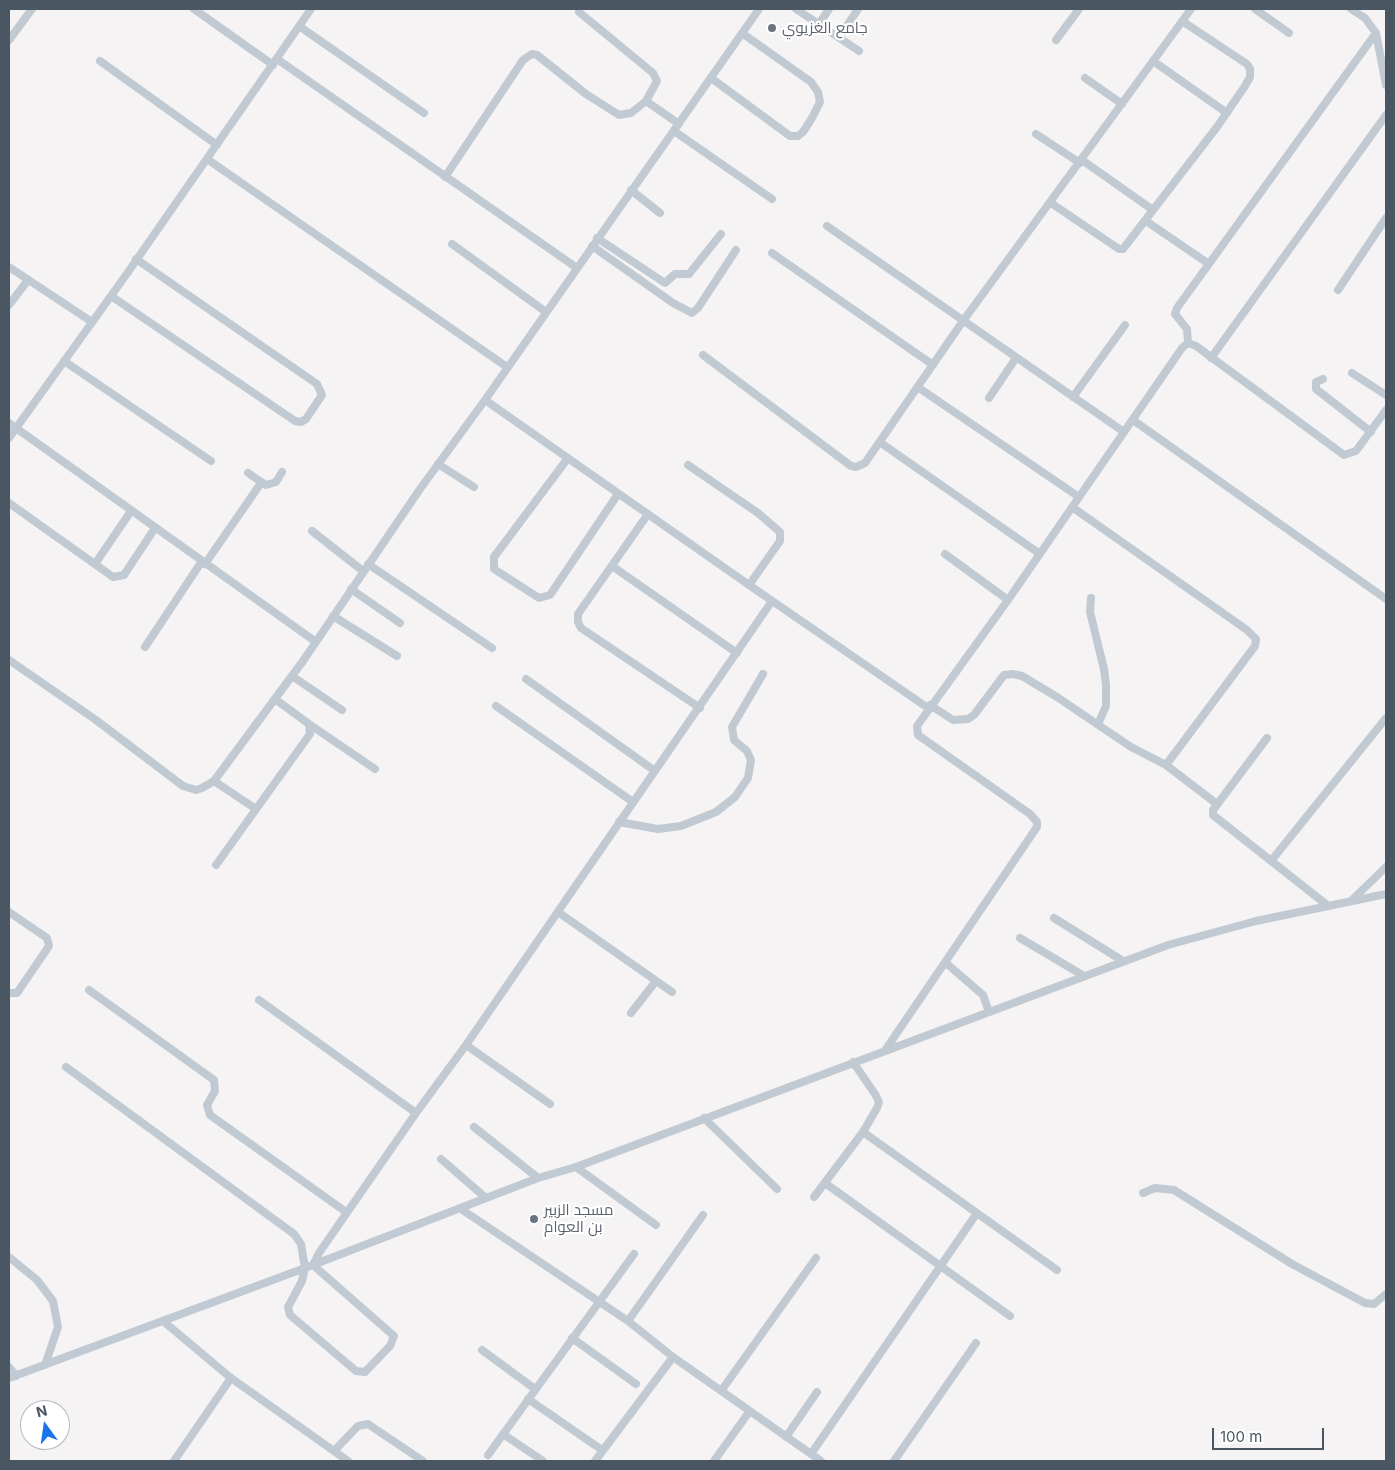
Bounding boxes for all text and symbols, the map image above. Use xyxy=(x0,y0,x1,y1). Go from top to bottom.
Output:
place label: جامع الغزيوي xyxy=(782,19,868,37)
marker: جامع الغزيوي xyxy=(766,22,778,34)
place label: مسجد الزبير بن العوام xyxy=(544,1201,613,1236)
marker: مسجد الزبير بن العوام xyxy=(528,1213,540,1225)
north arrow xyxy=(20,1400,70,1450)
text: N xyxy=(34,1401,49,1420)
scale bar xyxy=(1215,1418,1328,1450)
text: 100 m xyxy=(1220,1427,1262,1446)

